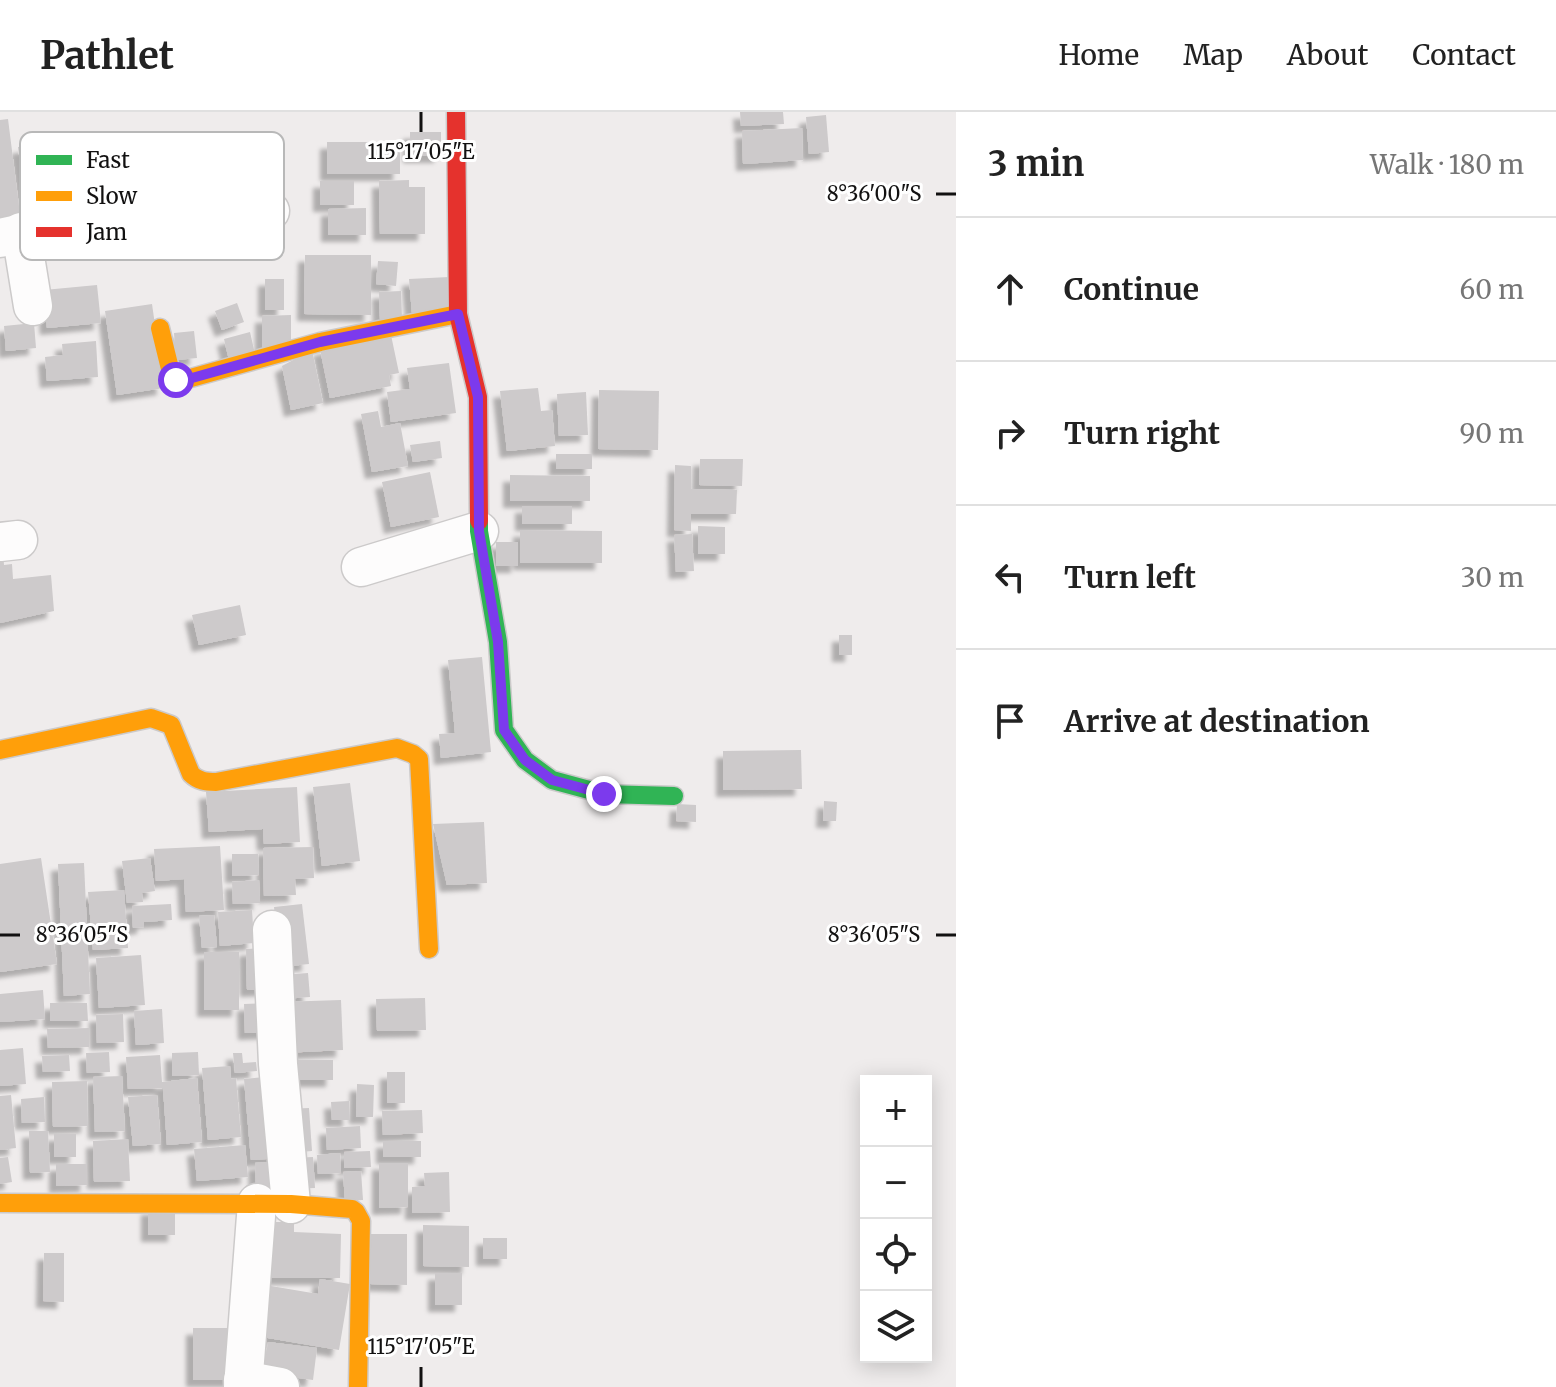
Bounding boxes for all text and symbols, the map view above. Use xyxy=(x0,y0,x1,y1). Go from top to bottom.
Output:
text: Pathlet xyxy=(40,32,174,79)
text: Home xyxy=(1058,37,1139,73)
text: Map xyxy=(1183,37,1243,73)
text: About xyxy=(1287,37,1368,73)
text: Contact xyxy=(1412,37,1516,73)
legend xyxy=(20,132,284,260)
text: 115°17'05"E xyxy=(367,139,475,164)
text: 3 min xyxy=(988,143,1084,185)
text: Fast xyxy=(86,146,130,174)
text: Walk · 180 m xyxy=(1370,148,1524,181)
text: 8°36'00"S xyxy=(827,181,921,206)
text: Slow xyxy=(86,182,137,210)
text: Jam xyxy=(85,218,127,246)
icon: ahead xyxy=(988,267,1032,311)
text: Continue xyxy=(1064,270,1199,308)
text: 60 m xyxy=(1460,273,1524,306)
route start xyxy=(158,362,194,398)
icon: right xyxy=(988,411,1032,455)
text: Turn right xyxy=(1064,414,1220,452)
text: 90 m xyxy=(1460,417,1524,450)
icon: left xyxy=(988,555,1032,599)
text: Turn left xyxy=(1064,558,1196,596)
text: 30 m xyxy=(1461,561,1524,594)
icon: arrive xyxy=(988,699,1032,743)
text: Arrive at destination xyxy=(1064,702,1370,740)
route end xyxy=(586,776,622,812)
text: 8°36'05"S xyxy=(36,922,128,947)
text: 8°36'05"S xyxy=(828,922,920,947)
map controls xyxy=(860,1075,932,1363)
button: + xyxy=(860,1075,932,1147)
button: − xyxy=(860,1147,932,1219)
button: locate xyxy=(860,1219,932,1291)
button: layers xyxy=(860,1291,932,1363)
text: 115°17'05"E xyxy=(367,1334,475,1359)

